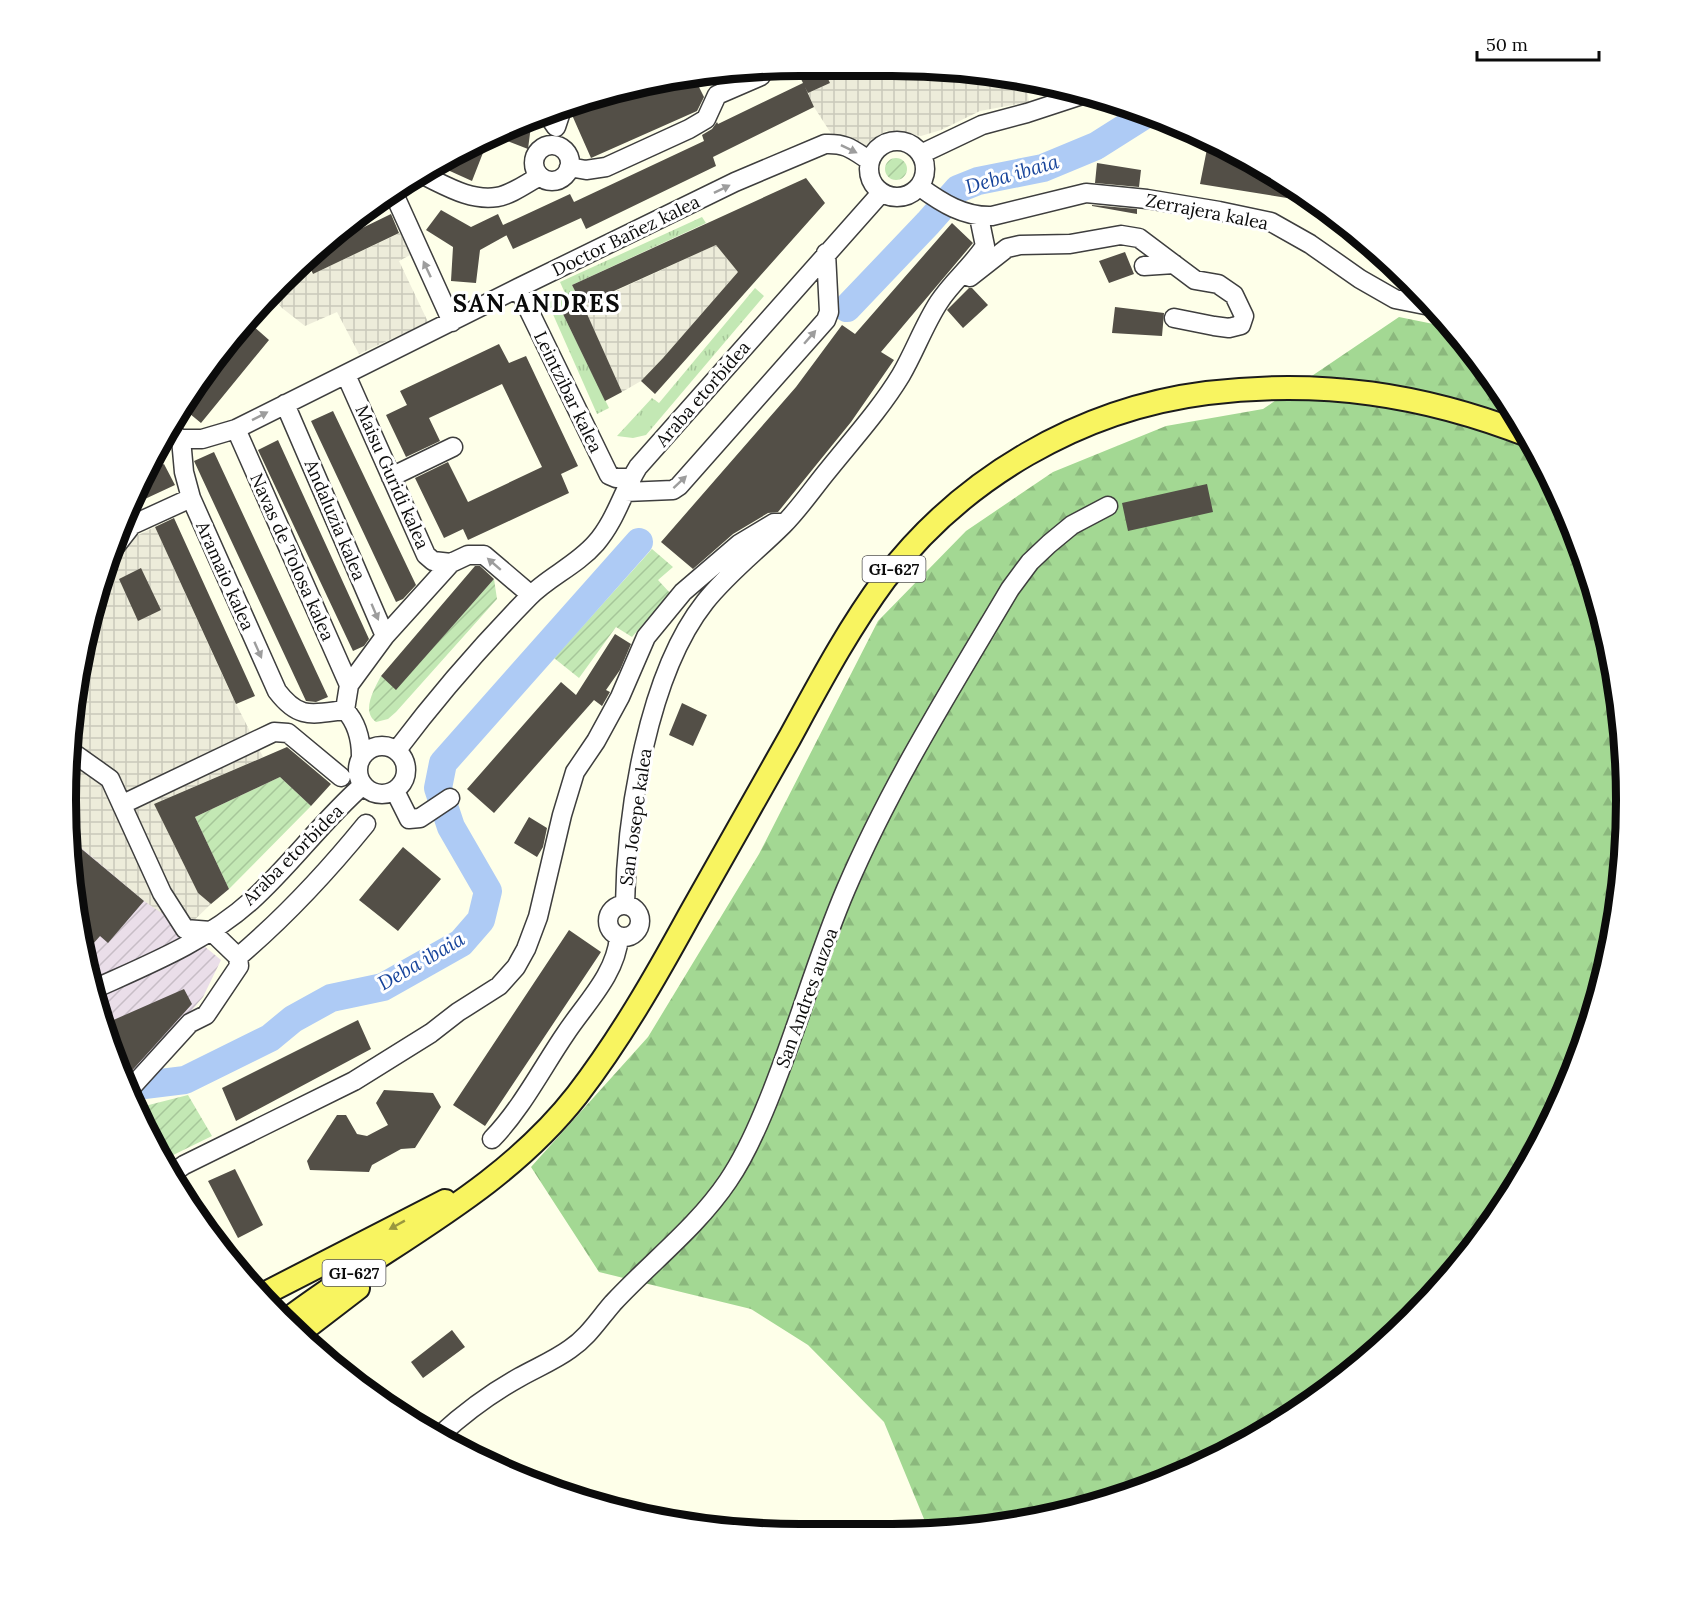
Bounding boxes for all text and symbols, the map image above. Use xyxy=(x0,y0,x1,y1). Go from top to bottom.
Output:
scale bar xyxy=(1477,24,1598,62)
text: 50 m xyxy=(1486,33,1528,56)
one-way arrow xyxy=(840,143,858,153)
water label: Deba ibaia xyxy=(962,148,1061,199)
one-way arrow xyxy=(714,184,731,193)
street label: Zerrajera kalea xyxy=(1144,188,1270,235)
street label: Doctor Bañez kalea xyxy=(548,190,703,281)
one-way arrow xyxy=(422,260,432,278)
district label: SAN ANDRES xyxy=(453,288,621,319)
street label: Leintzibar kalea xyxy=(529,327,608,456)
one-way arrow xyxy=(803,330,816,345)
street label: Araba etorbidea xyxy=(650,336,755,452)
street label: Maisu Guridi kalea xyxy=(350,401,435,552)
one-way arrow xyxy=(252,411,269,421)
street label: Andaluzia kalea xyxy=(299,455,371,584)
street label: Navas de Tolosa kalea xyxy=(245,469,340,644)
one-way arrow xyxy=(673,476,687,490)
street label: Aramaio kalea xyxy=(191,517,260,634)
road number: GI-627 xyxy=(862,556,926,582)
one-way arrow xyxy=(487,558,502,571)
one-way arrow xyxy=(370,603,380,621)
one-way arrow xyxy=(253,642,263,660)
street label: San Josepe kalea xyxy=(614,747,657,887)
street label: Araba etorbidea xyxy=(237,800,348,910)
street label: San Andres auzoa xyxy=(771,925,843,1071)
water label: Deba ibaia xyxy=(373,926,469,995)
one-way arrow xyxy=(388,1220,405,1230)
road number: GI-627 xyxy=(322,1260,386,1286)

